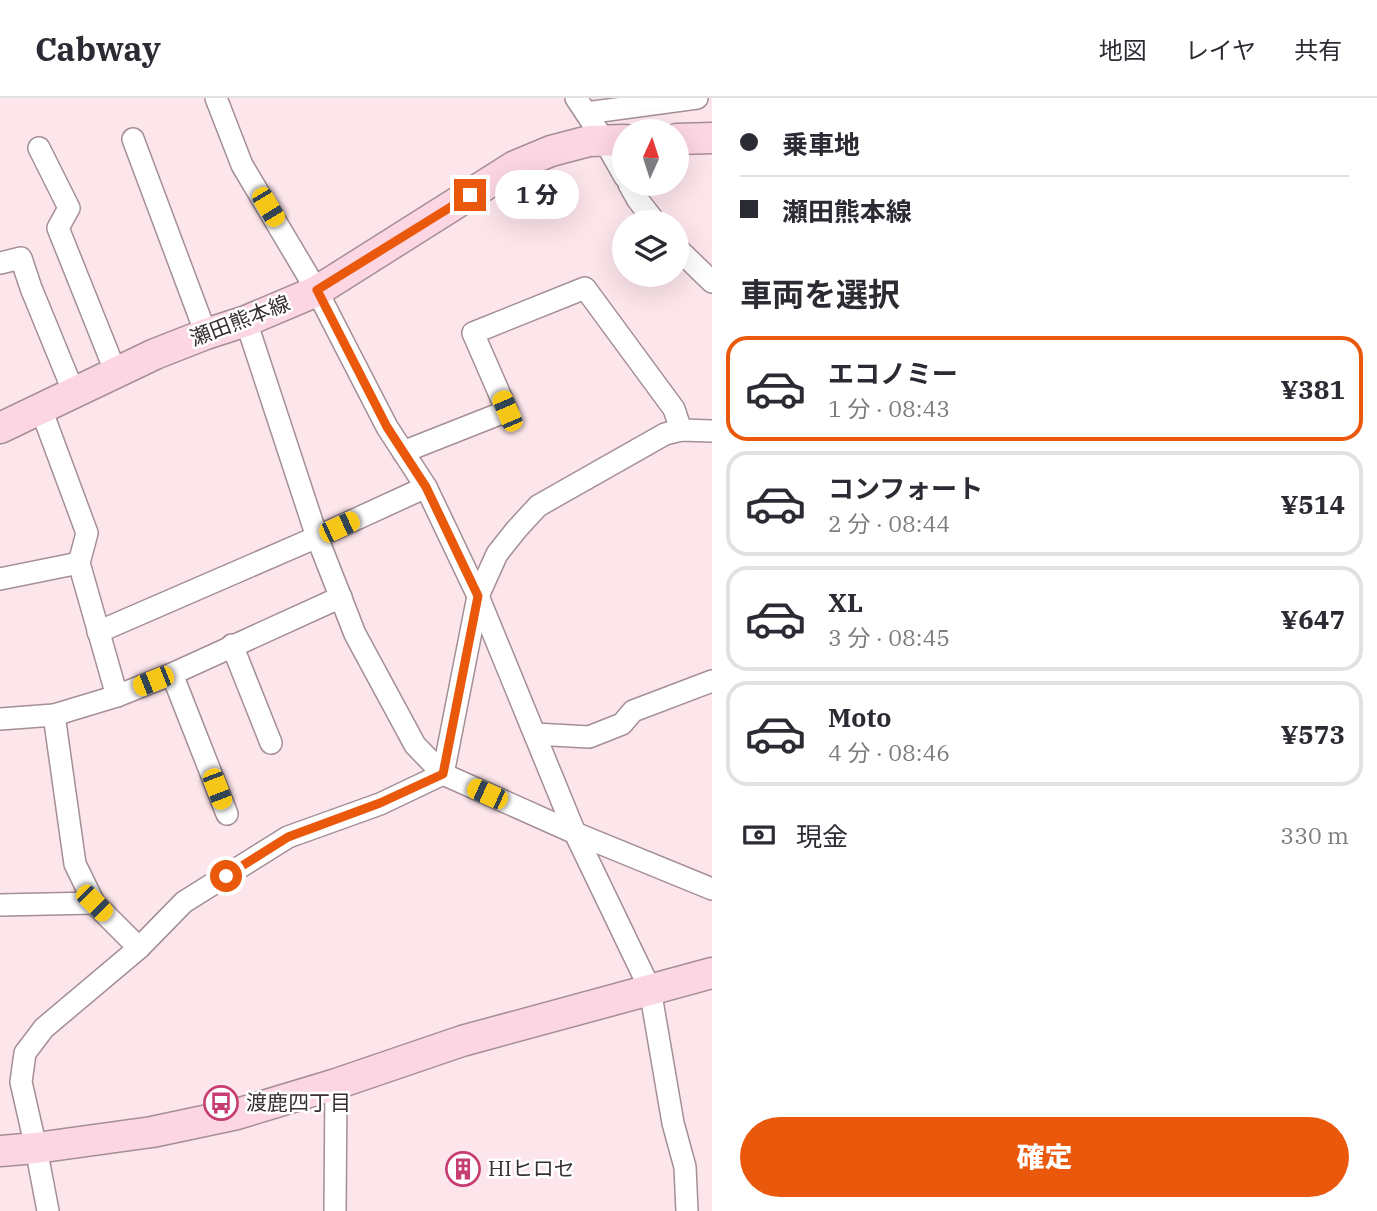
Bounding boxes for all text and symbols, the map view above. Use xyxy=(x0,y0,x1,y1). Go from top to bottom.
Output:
text: Cabway xyxy=(35,27,161,70)
text: 地図 xyxy=(1099,34,1147,66)
text: レイヤ xyxy=(1185,34,1256,66)
text: 共有 xyxy=(1294,34,1342,66)
north arrow xyxy=(612,119,690,196)
map controls xyxy=(612,119,689,287)
text: 乗車地 xyxy=(782,127,860,161)
callout: 1 分 xyxy=(494,170,578,220)
route end xyxy=(454,179,486,211)
text: 1 分 xyxy=(516,179,558,209)
car xyxy=(249,184,288,230)
text: 瀬田熊本線 xyxy=(782,194,912,228)
button: layers xyxy=(612,210,689,287)
text: 車両を選択 xyxy=(740,273,900,315)
street label: 瀬田熊本線 xyxy=(186,288,294,352)
text: エコノミー xyxy=(828,356,958,390)
icon: car xyxy=(744,357,807,420)
text: ¥381 xyxy=(1280,372,1345,406)
car xyxy=(490,388,525,434)
text: 1 分 · 08:43 xyxy=(828,393,950,423)
text: コンフォート xyxy=(828,471,983,505)
icon: car xyxy=(744,472,807,535)
text: ¥514 xyxy=(1280,487,1345,521)
text: 2 分 · 08:44 xyxy=(828,508,950,538)
car xyxy=(316,509,363,545)
text: XL xyxy=(828,585,863,619)
icon: car xyxy=(744,587,807,650)
text: ¥647 xyxy=(1280,602,1345,636)
text: 3 分 · 08:45 xyxy=(828,622,950,652)
car xyxy=(130,663,177,699)
text: Moto xyxy=(828,700,891,734)
icon: car xyxy=(744,702,807,765)
text: ¥573 xyxy=(1280,717,1345,751)
text: 4 分 · 08:46 xyxy=(828,737,950,767)
car xyxy=(200,766,235,812)
car xyxy=(464,776,511,812)
icon: cash xyxy=(740,816,778,854)
text: 現金 xyxy=(796,819,848,853)
text: 330 m xyxy=(1280,820,1349,850)
route start xyxy=(210,860,242,892)
car xyxy=(72,881,117,925)
bus stop icon: 渡鹿四丁目 xyxy=(202,1084,240,1122)
place label: 渡鹿四丁目 xyxy=(246,1088,351,1116)
button: 確定 xyxy=(740,1117,1349,1197)
building icon: HIヒロセ xyxy=(444,1150,482,1188)
place label: HIヒロセ xyxy=(488,1154,575,1182)

